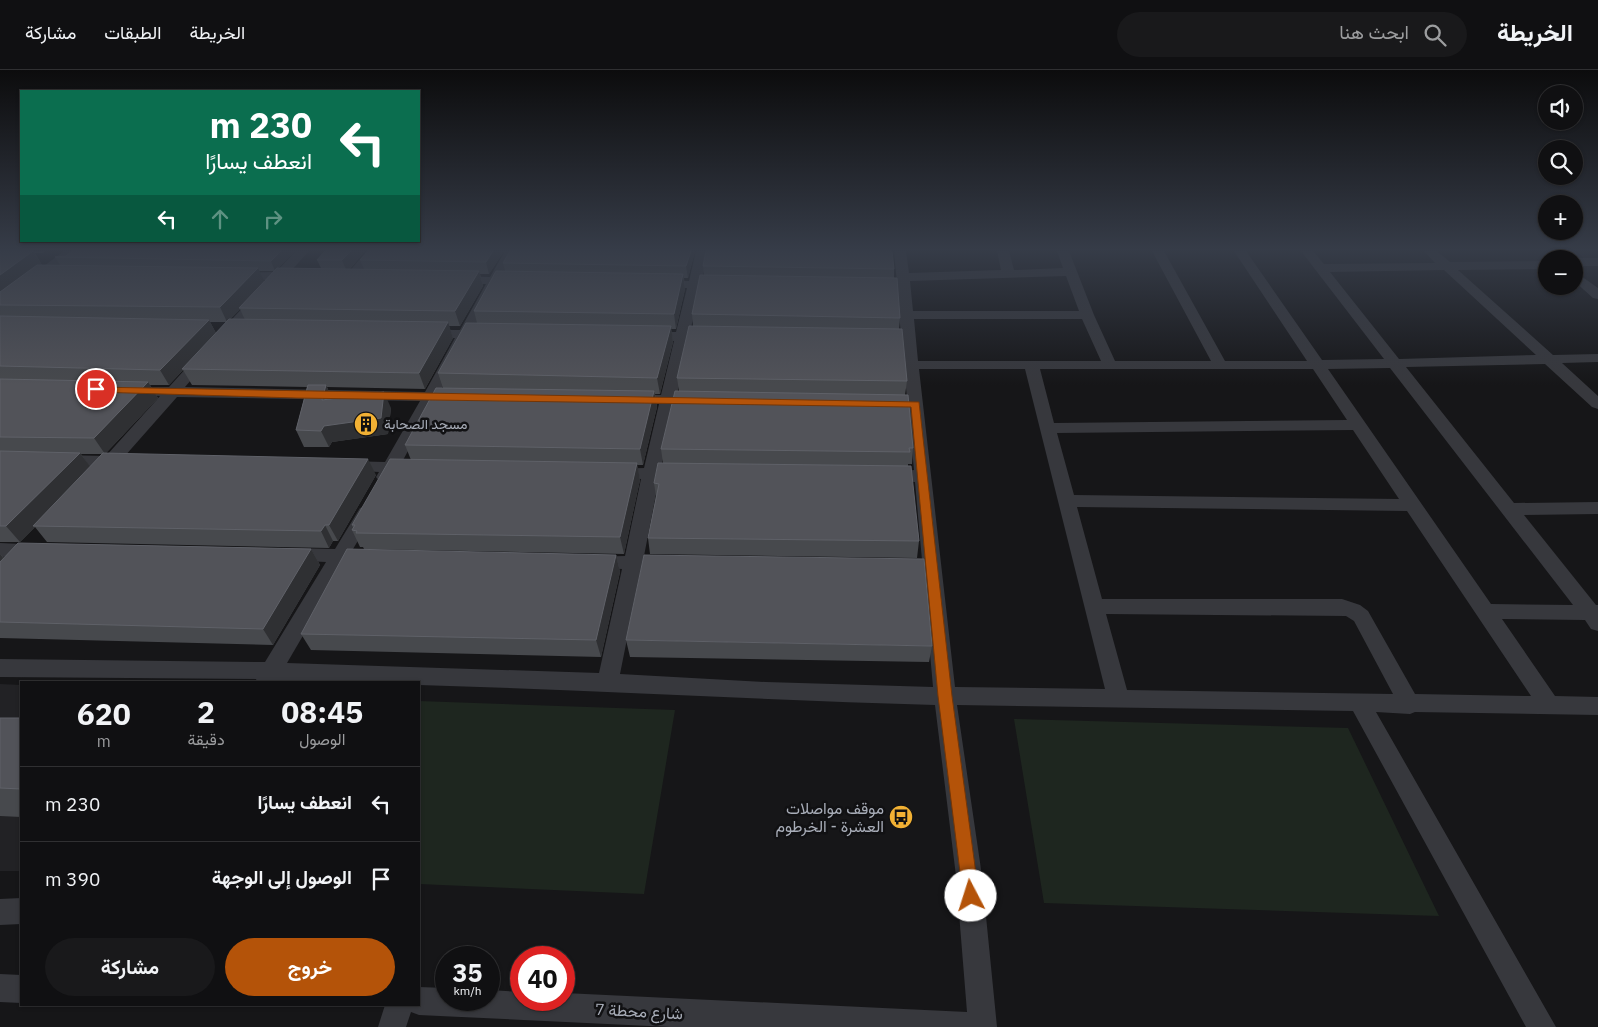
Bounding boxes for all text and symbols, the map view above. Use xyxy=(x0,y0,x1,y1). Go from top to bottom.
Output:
search box xyxy=(1117,12,1467,57)
text: الخريطة xyxy=(1497,16,1573,48)
text: ابحث هنا xyxy=(1339,20,1409,44)
text: مشاركة xyxy=(25,21,76,44)
text: الطبقات xyxy=(104,21,161,44)
text: الخريطة xyxy=(189,21,245,44)
icon: search xyxy=(1421,21,1449,49)
map controls xyxy=(1538,85,1583,295)
button: sound xyxy=(1538,85,1583,130)
text: 230 m xyxy=(209,102,312,148)
icon: left xyxy=(330,110,395,175)
button: search xyxy=(1538,140,1583,185)
text: انعطف يسارًا xyxy=(205,146,312,175)
button: + xyxy=(1538,195,1583,240)
icon: left xyxy=(153,205,181,233)
icon: ahead xyxy=(206,205,234,233)
icon: right xyxy=(259,205,287,233)
button: − xyxy=(1538,250,1583,295)
pin xyxy=(75,368,117,410)
icon: arrive xyxy=(82,375,110,403)
building icon: مسجد الصحابة xyxy=(353,411,379,437)
place label: مسجد الصحابة xyxy=(384,415,468,433)
text: 2 xyxy=(197,692,215,731)
text: 08:45 xyxy=(281,692,363,731)
text: 620 xyxy=(77,694,131,733)
text: دقيقة xyxy=(188,729,225,749)
text: الوصول xyxy=(299,729,345,749)
text: m xyxy=(97,731,111,751)
text: انعطف يسارًا xyxy=(258,790,352,814)
icon: left xyxy=(367,790,395,818)
text: 230 m xyxy=(45,792,100,816)
place label: موقف مواصلات العشرة - الخرطوم xyxy=(775,798,884,837)
bus stop icon: موقف مواصلات العشرة - الخرطوم xyxy=(888,804,914,830)
text: الوصول إلى الوجهة xyxy=(212,865,352,889)
icon: arrive xyxy=(367,865,395,893)
text: 390 m xyxy=(45,867,100,891)
position arrow xyxy=(944,869,996,921)
button: مشاركة xyxy=(45,938,215,996)
button: خروج xyxy=(225,938,395,996)
speed limit sign: 40 xyxy=(510,946,575,1011)
text: 35 xyxy=(452,956,483,989)
text: km/h xyxy=(453,983,482,998)
street label: شارع محطة 7 xyxy=(594,999,683,1025)

